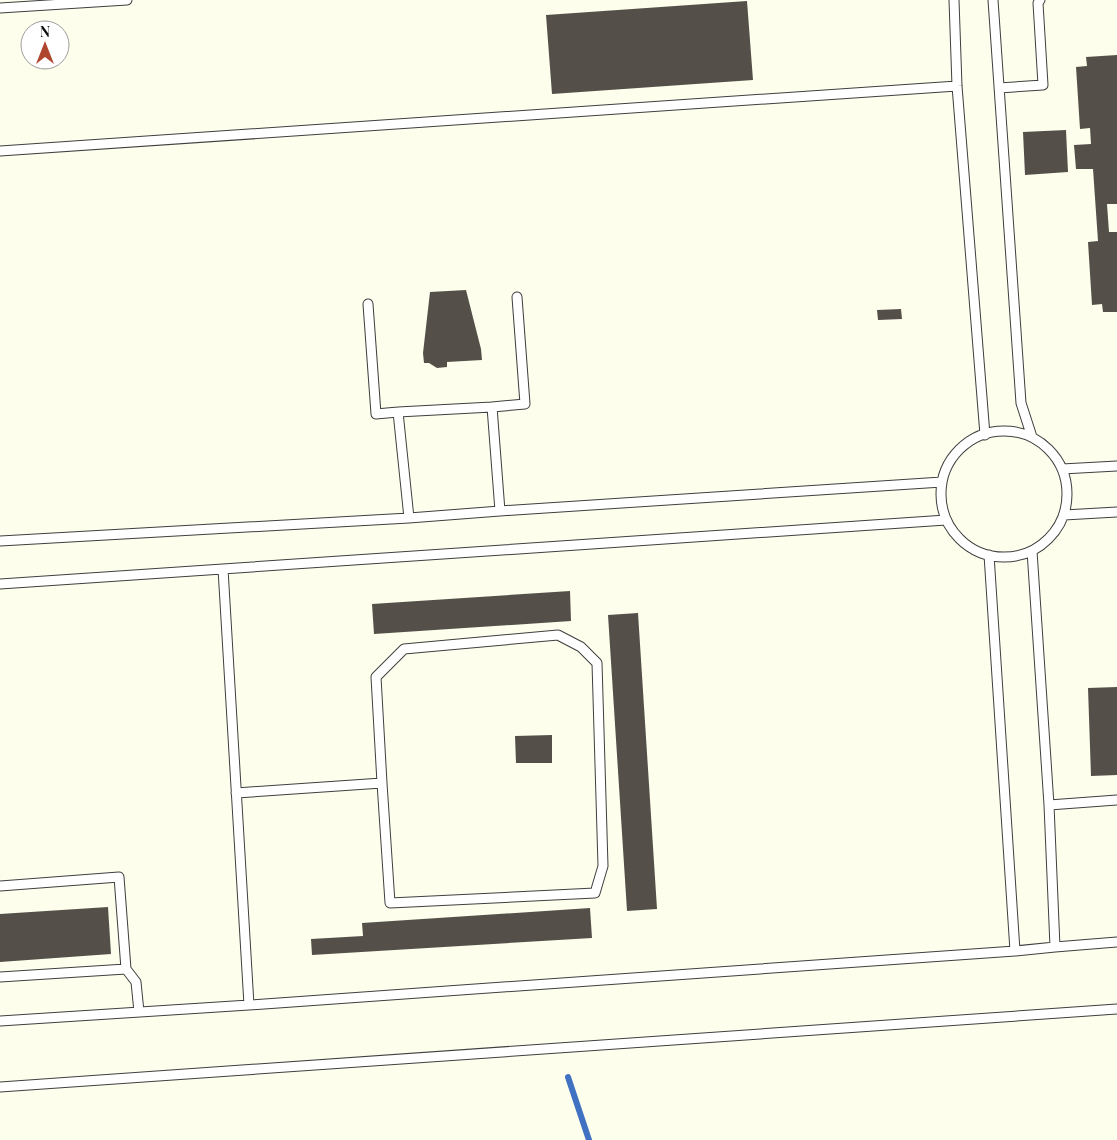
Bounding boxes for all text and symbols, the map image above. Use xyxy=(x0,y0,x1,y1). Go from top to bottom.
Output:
north arrow xyxy=(20,20,70,70)
text: N xyxy=(40,22,50,41)

